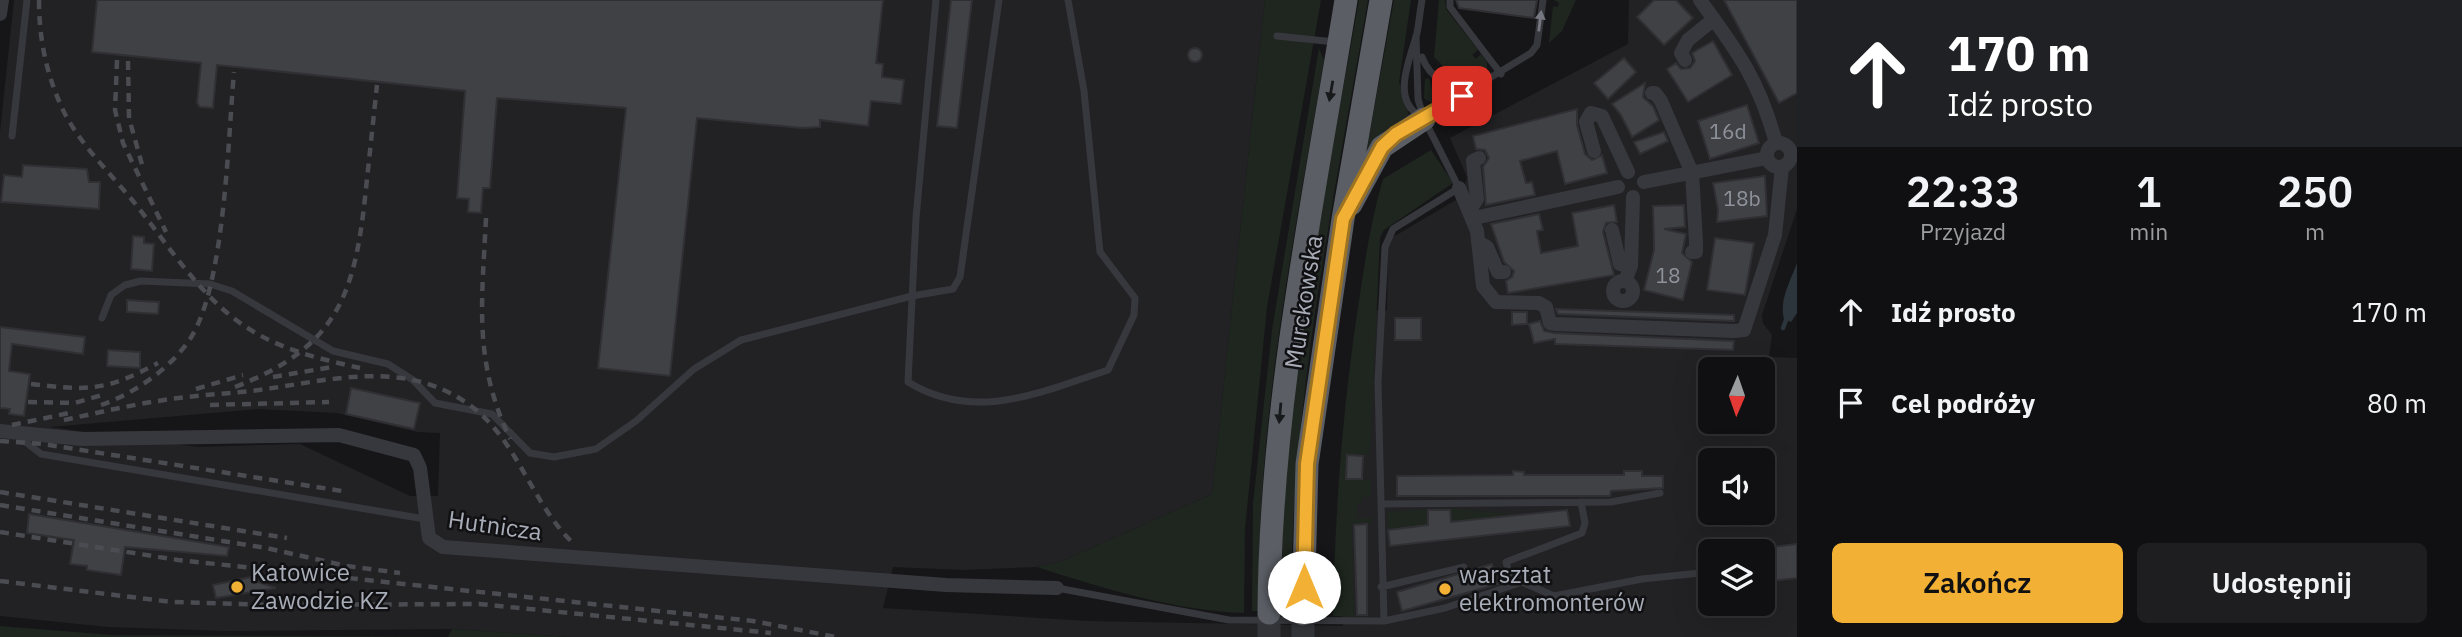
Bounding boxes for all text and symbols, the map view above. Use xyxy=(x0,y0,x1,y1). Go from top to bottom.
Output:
one-way arrow xyxy=(1535,10,1546,32)
text: 170 m xyxy=(1947,21,2091,84)
icon: ahead xyxy=(1832,28,1923,119)
pin xyxy=(1432,66,1492,126)
icon: arrive xyxy=(1443,77,1481,115)
one-way arrow xyxy=(1325,81,1336,103)
text: Idź prosto xyxy=(1947,83,2093,125)
house number: 16d xyxy=(1709,117,1747,145)
text: 22:33 xyxy=(1906,164,2020,219)
text: 1 xyxy=(2136,164,2161,219)
text: 250 xyxy=(2277,164,2353,219)
house number: 18b xyxy=(1723,184,1761,212)
text: Przyjazd xyxy=(1920,216,2006,246)
text: min xyxy=(2129,216,2168,246)
text: m xyxy=(2305,216,2325,246)
street label: Murckowska xyxy=(1277,233,1329,371)
house number: 18 xyxy=(1655,261,1681,289)
icon: ahead xyxy=(1832,293,1870,331)
text: Idź prosto xyxy=(1891,295,2016,329)
text: 170 m xyxy=(2351,295,2427,329)
north arrow xyxy=(1698,357,1774,434)
map controls xyxy=(1698,357,1775,616)
icon: arrive xyxy=(1832,384,1870,422)
text: Cel podróży xyxy=(1891,386,2035,420)
text: 80 m xyxy=(2367,386,2427,420)
one-way arrow xyxy=(1274,402,1285,424)
button: sound xyxy=(1698,448,1775,525)
street label: Hutnicza xyxy=(446,503,544,547)
button: layers xyxy=(1698,539,1775,616)
button: Zakończ xyxy=(1832,543,2123,623)
button: Udostępnij xyxy=(2137,543,2427,623)
position arrow xyxy=(1267,550,1341,624)
place label: Katowice Zawodzie KZ xyxy=(251,556,389,616)
place label: warsztat elektromonterów xyxy=(1459,558,1645,618)
marker: Katowice Zawodzie KZ xyxy=(229,579,245,595)
marker: warsztat elektromonterów xyxy=(1437,581,1453,597)

